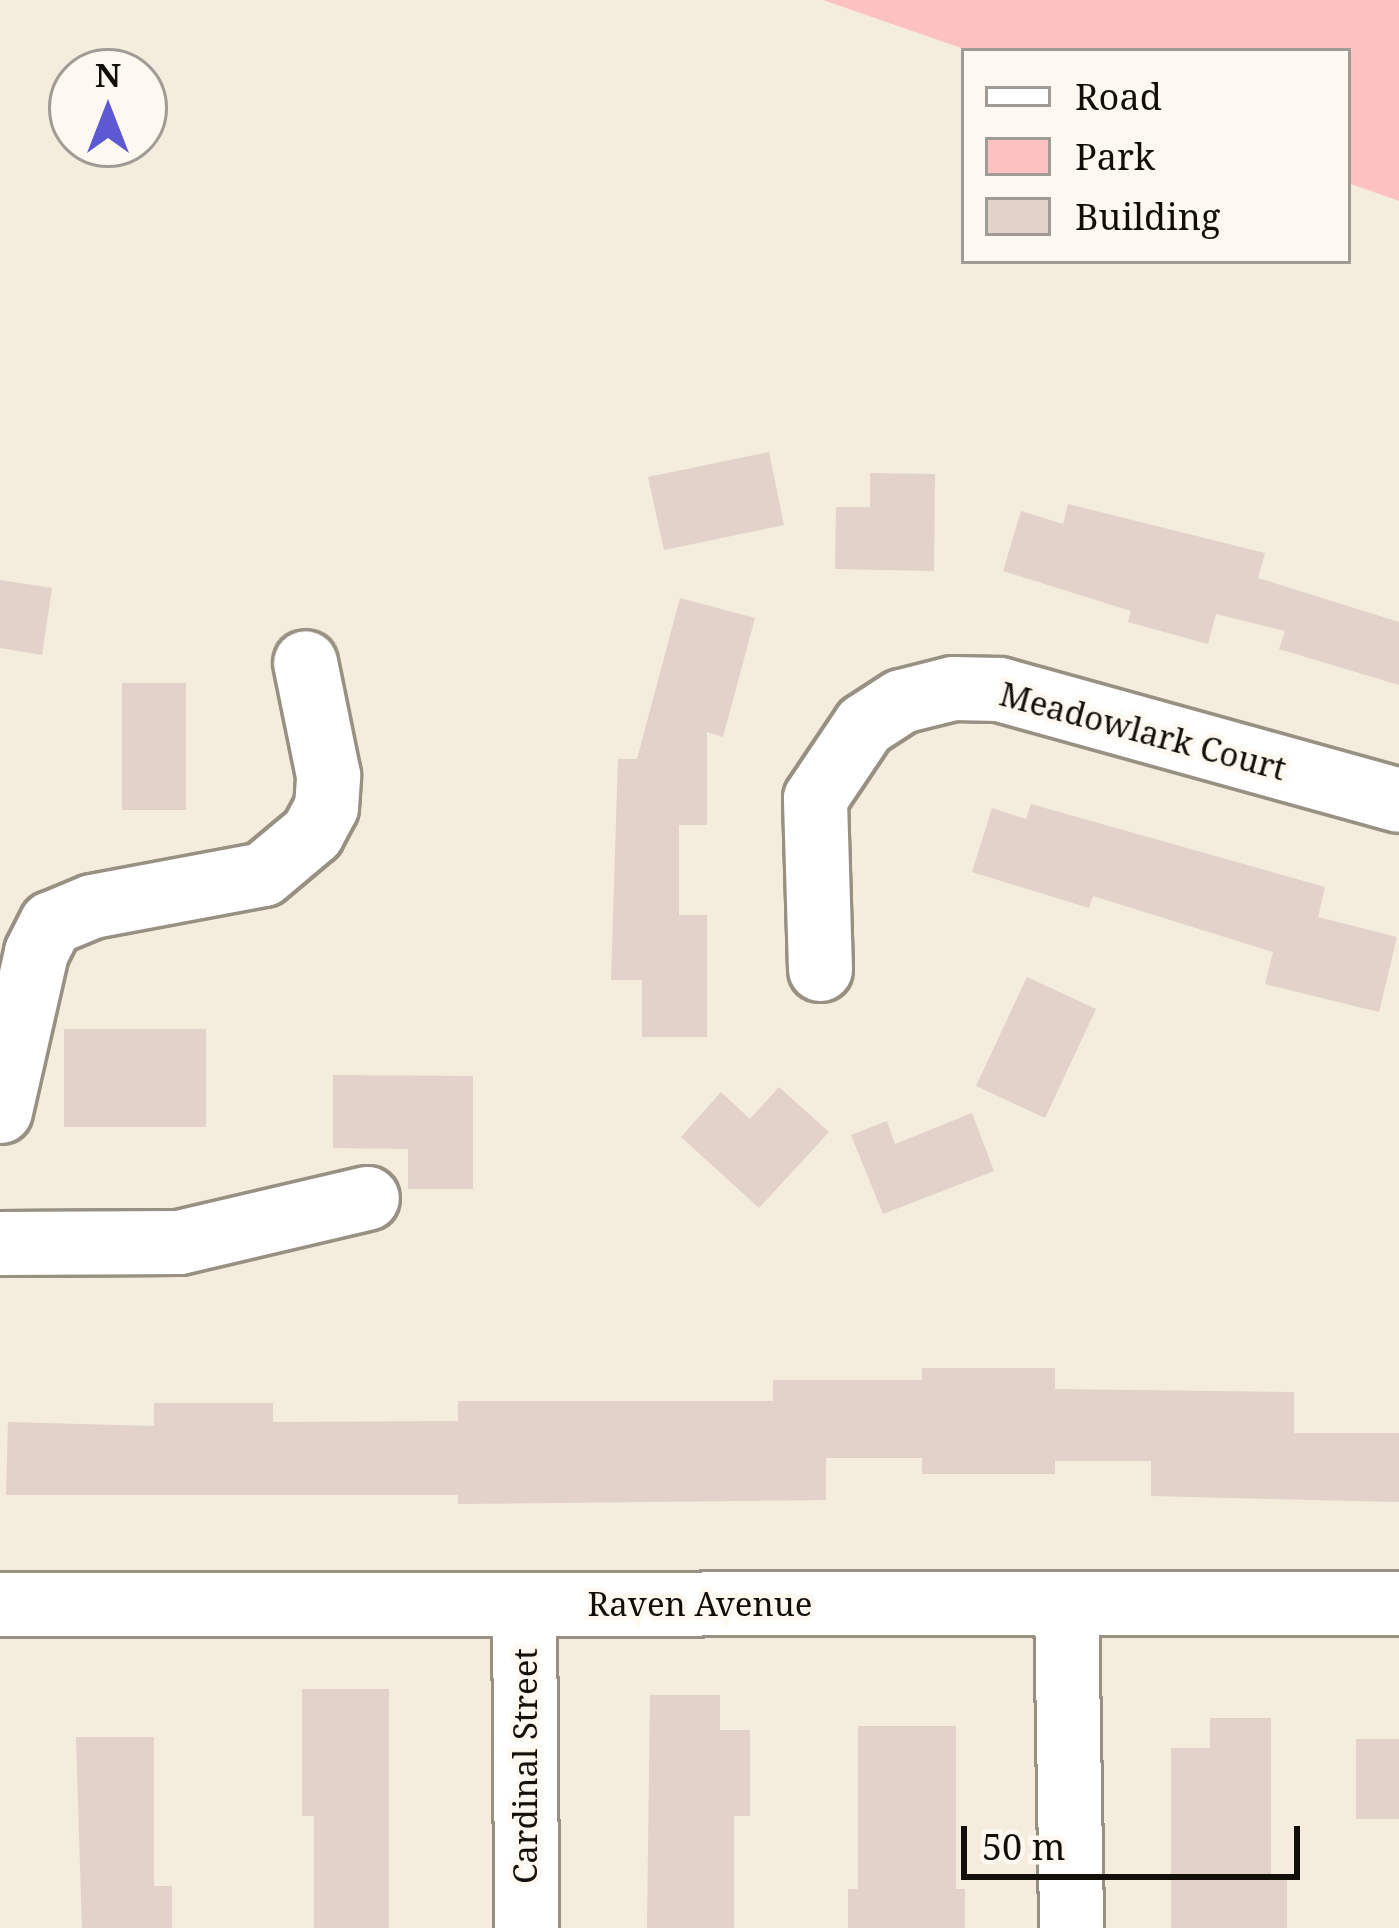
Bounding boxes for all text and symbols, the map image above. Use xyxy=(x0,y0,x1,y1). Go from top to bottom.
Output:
north arrow xyxy=(48,48,168,168)
legend xyxy=(961,48,1351,264)
text: N xyxy=(95,52,121,97)
text: Road xyxy=(1075,72,1162,121)
text: Park xyxy=(1075,132,1155,181)
text: Building xyxy=(1075,192,1220,241)
street label: Meadowlark Court xyxy=(996,674,1290,788)
street label: Raven Avenue xyxy=(588,1584,812,1624)
street label: Cardinal Street xyxy=(505,1648,545,1884)
scale bar xyxy=(967,1802,1306,1876)
text: 50 m xyxy=(982,1822,1066,1871)

